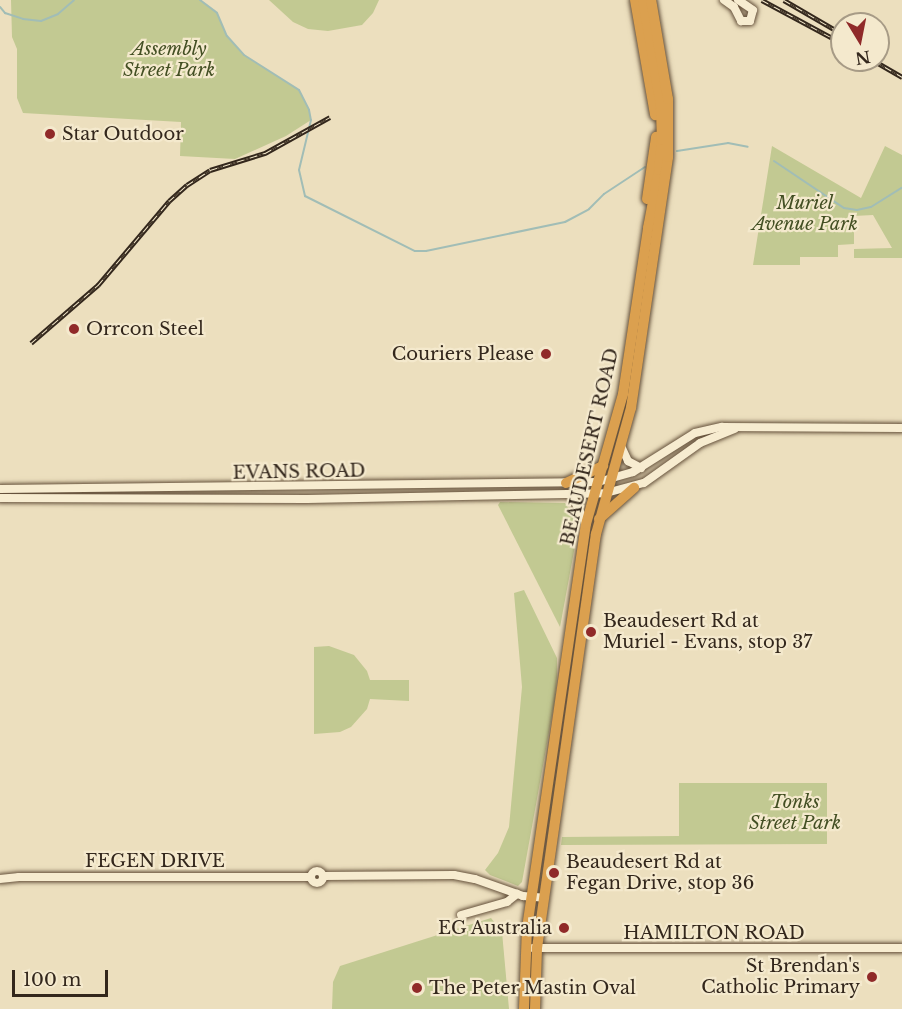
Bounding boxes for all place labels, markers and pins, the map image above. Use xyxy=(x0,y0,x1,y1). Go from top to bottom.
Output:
place label: Star Outdoor xyxy=(62,123,184,145)
marker: Star Outdoor xyxy=(43,127,57,141)
place label: Orrcon Steel xyxy=(86,318,204,340)
marker: Orrcon Steel xyxy=(67,322,81,336)
place label: Couriers Please xyxy=(392,343,534,365)
marker: Couriers Please xyxy=(539,347,553,361)
place label: Beaudesert Rd at Muriel - Evans, stop 37 xyxy=(603,611,812,654)
marker: Beaudesert Rd at Muriel - Evans, stop 37 xyxy=(584,625,598,639)
place label: Beaudesert Rd at Fegan Drive, stop 36 xyxy=(566,852,754,894)
marker: Beaudesert Rd at Fegan Drive, stop 36 xyxy=(547,866,561,880)
place label: EG Australia xyxy=(437,917,552,939)
marker: EG Australia xyxy=(557,921,571,935)
place label: St Brendan's Catholic Primary xyxy=(701,956,860,998)
marker: St Brendan's Catholic Primary xyxy=(865,970,879,984)
place label: The Peter Mastin Oval xyxy=(429,977,636,999)
marker: The Peter Mastin Oval xyxy=(410,981,424,995)

